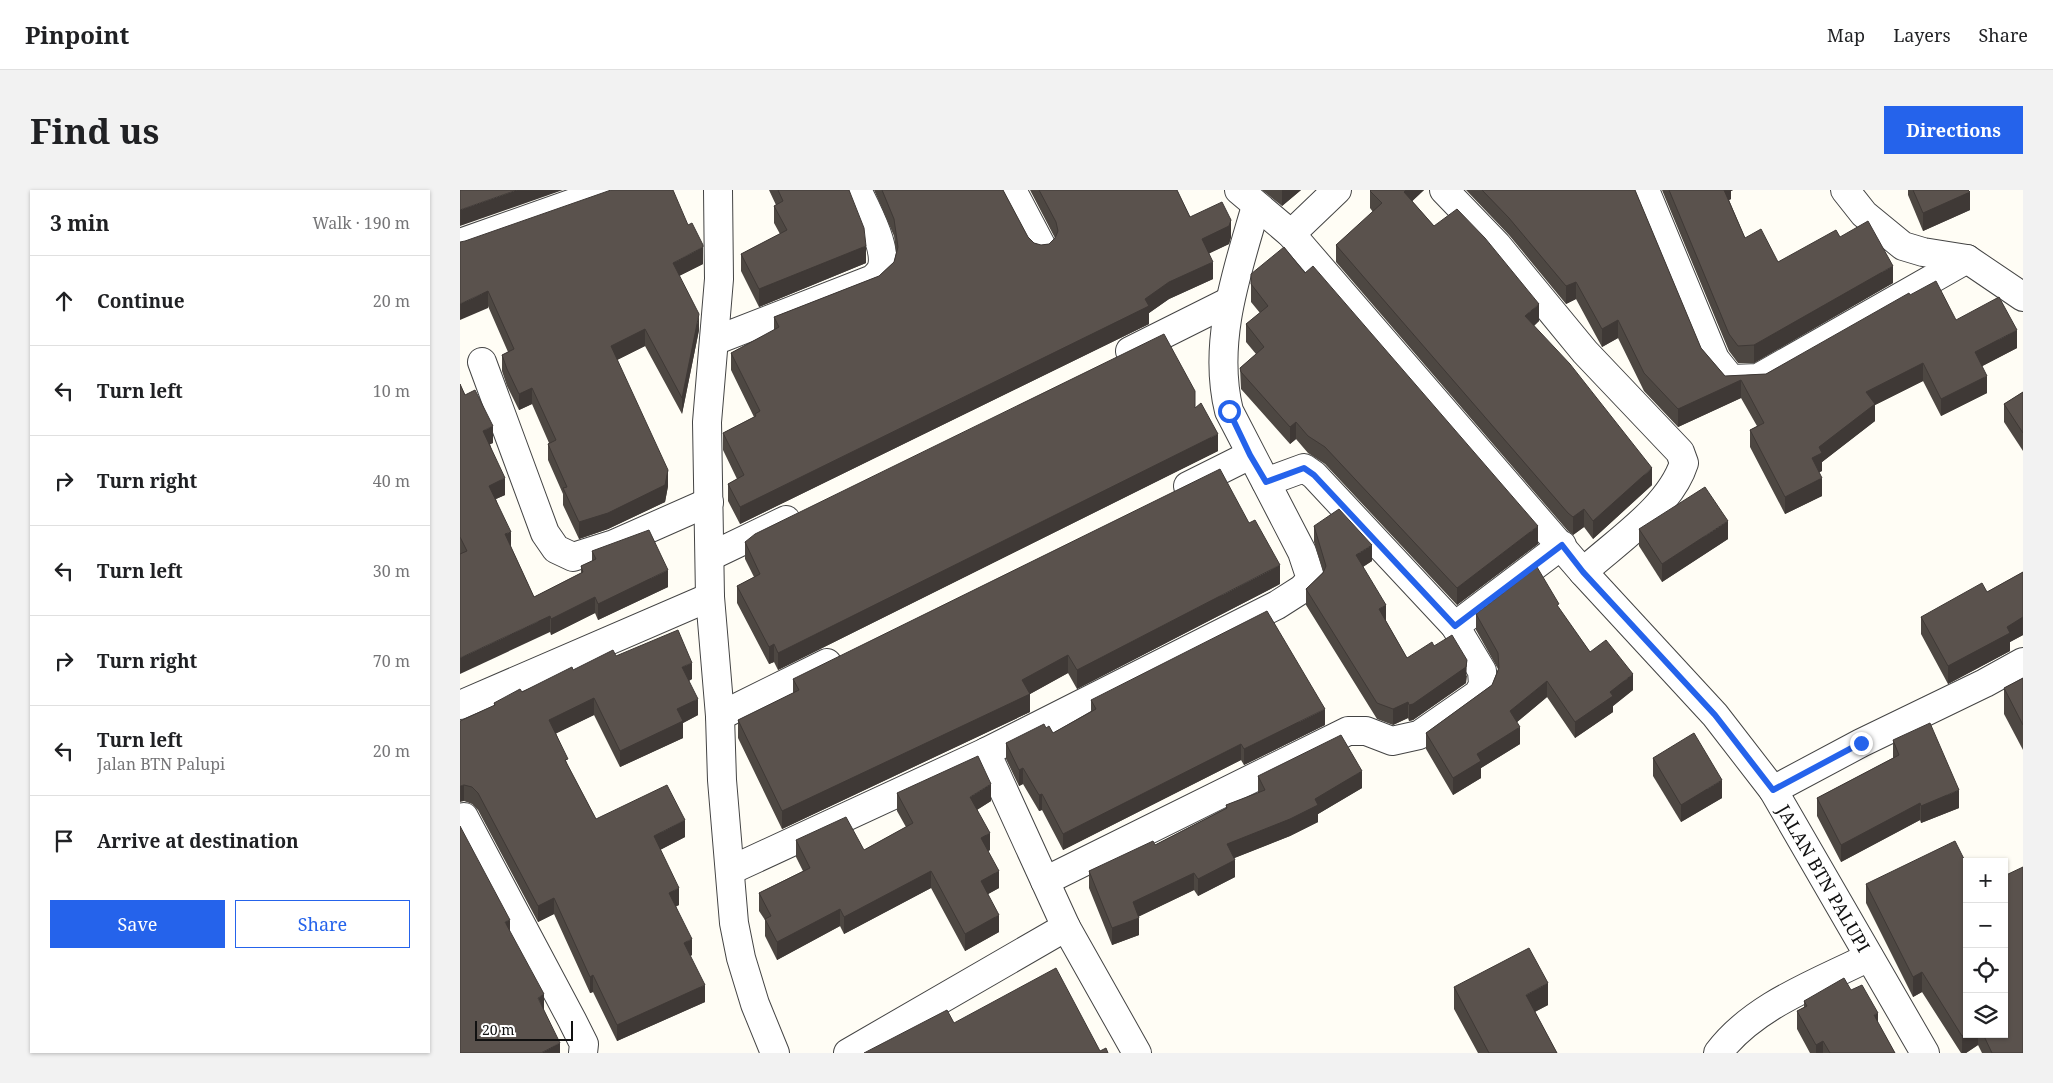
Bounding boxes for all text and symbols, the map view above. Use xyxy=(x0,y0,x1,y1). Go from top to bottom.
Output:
text: Pinpoint xyxy=(25,18,129,51)
text: Map xyxy=(1827,23,1865,47)
text: Layers xyxy=(1893,23,1951,47)
text: Share xyxy=(1979,23,2028,47)
button: Directions xyxy=(1884,106,2023,154)
text: Find us xyxy=(30,107,159,154)
text: 3 min xyxy=(50,209,109,237)
text: Walk · 190 m xyxy=(313,212,410,234)
icon: ahead xyxy=(50,287,78,315)
text: Continue xyxy=(97,288,185,314)
text: 20 m xyxy=(373,290,410,312)
icon: left xyxy=(50,377,78,405)
text: Turn left xyxy=(97,378,183,404)
text: 10 m xyxy=(373,380,410,402)
route start xyxy=(1218,400,1241,423)
icon: right xyxy=(50,467,78,495)
text: Turn right xyxy=(97,468,197,494)
text: 40 m xyxy=(373,470,410,492)
icon: left xyxy=(50,557,78,585)
text: Turn left xyxy=(97,558,183,584)
text: 30 m xyxy=(373,560,410,582)
icon: right xyxy=(50,647,78,675)
text: Turn right xyxy=(97,648,197,674)
text: 70 m xyxy=(373,650,410,672)
text: Turn left xyxy=(97,727,183,753)
route end xyxy=(1850,732,1873,755)
icon: left xyxy=(50,737,78,765)
text: 20 m xyxy=(373,740,410,762)
text: Jalan BTN Palupi xyxy=(97,753,225,775)
street label: JALAN BTN PALUPI xyxy=(1771,799,1876,956)
icon: arrive xyxy=(50,827,78,855)
text: Arrive at destination xyxy=(97,828,299,854)
map controls xyxy=(1963,858,2008,1038)
button: + xyxy=(1963,858,2008,903)
button: Save xyxy=(50,900,225,948)
button: Share xyxy=(235,900,410,948)
button: − xyxy=(1963,903,2008,948)
button: locate xyxy=(1963,948,2008,993)
button: layers xyxy=(1963,993,2008,1038)
scale bar xyxy=(475,1018,572,1041)
text: 20 m xyxy=(482,1020,515,1039)

